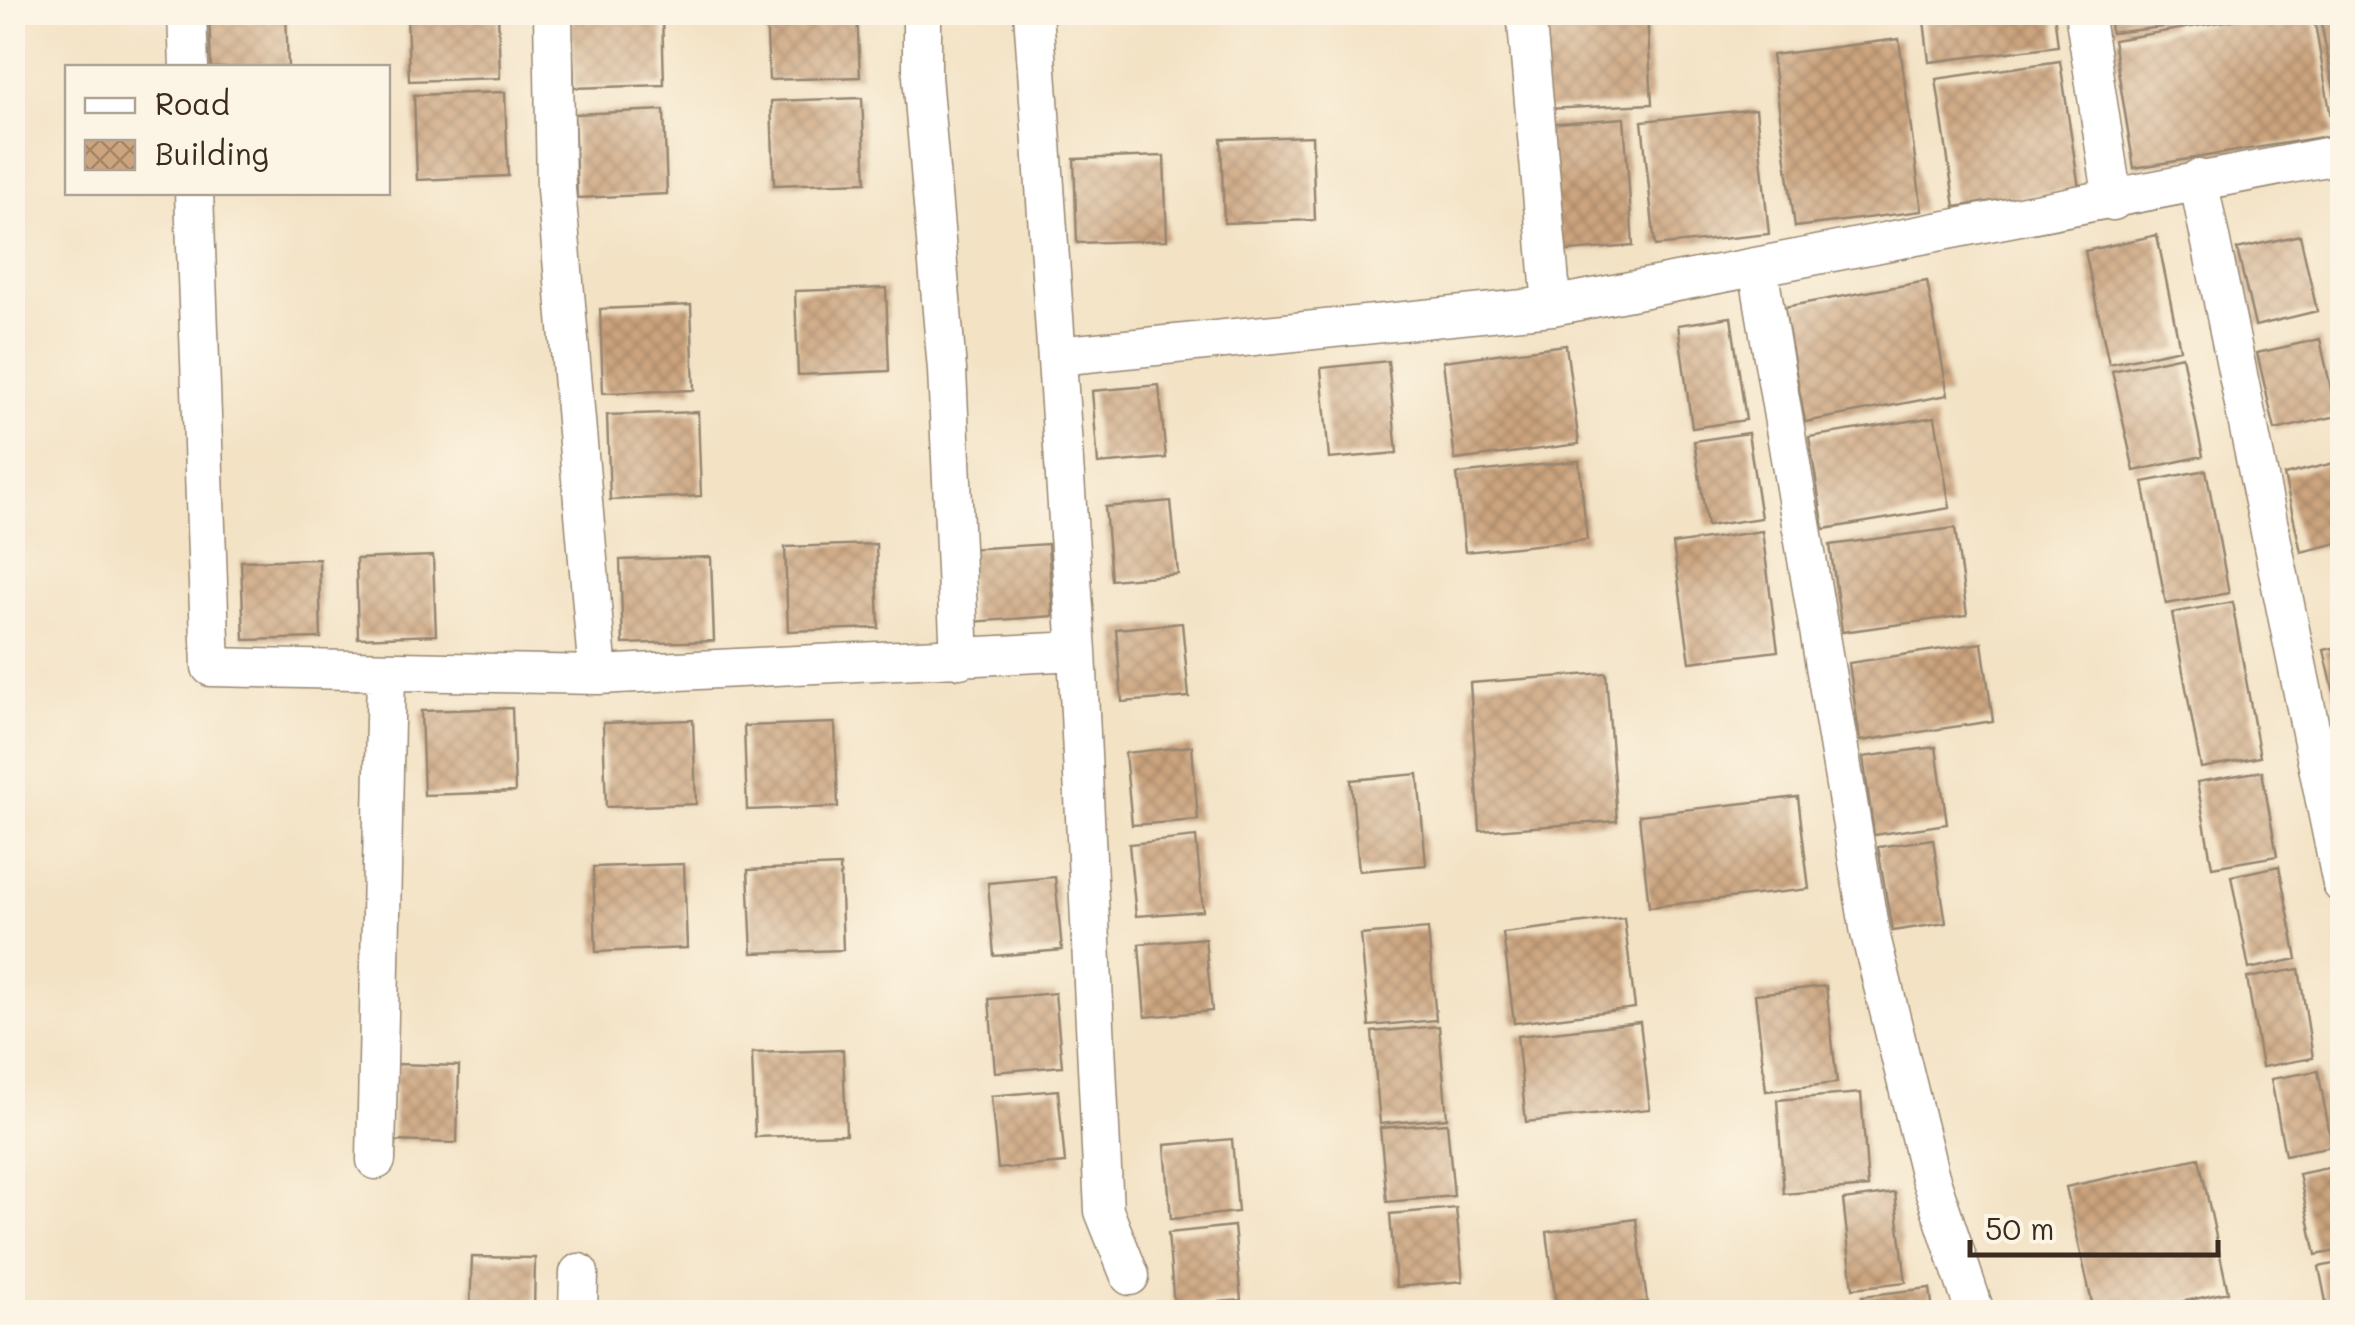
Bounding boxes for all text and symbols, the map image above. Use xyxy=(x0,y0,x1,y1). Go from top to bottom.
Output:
legend xyxy=(65,65,390,195)
text: Road xyxy=(155,83,230,123)
text: Building xyxy=(155,133,269,173)
scale bar xyxy=(1970,1195,2218,1257)
text: 50 m xyxy=(1985,1208,2055,1248)

